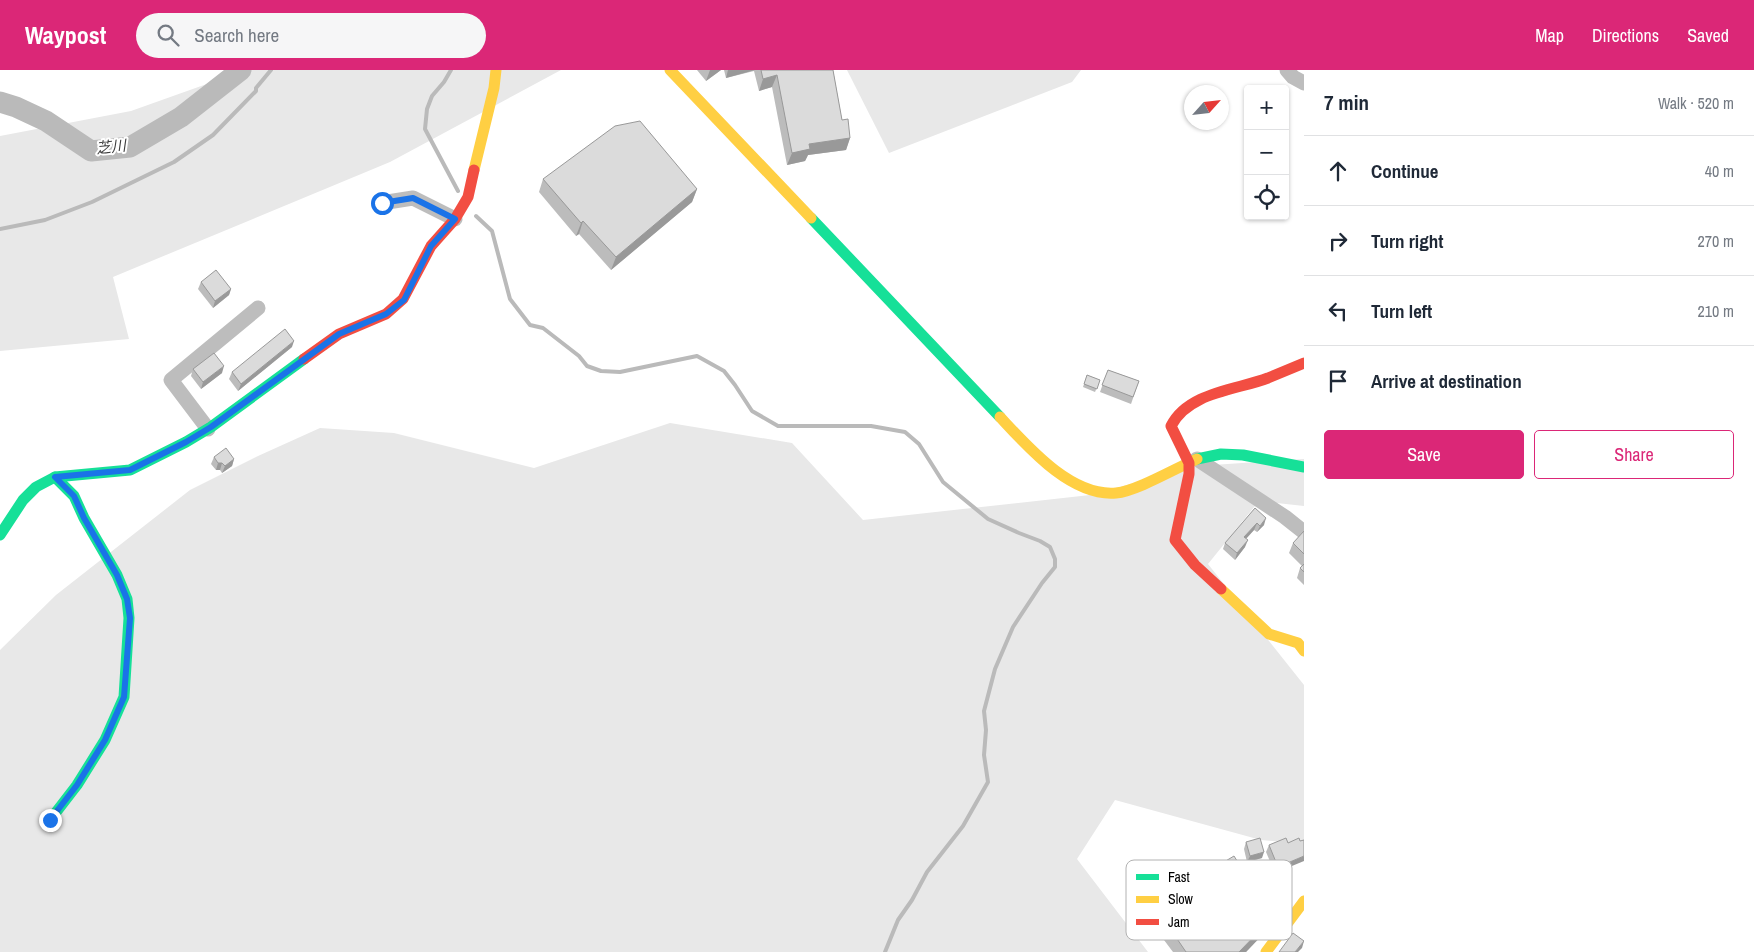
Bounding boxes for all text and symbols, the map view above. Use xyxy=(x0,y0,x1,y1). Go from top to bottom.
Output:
search box xyxy=(136,13,486,58)
text: Waypost xyxy=(25,19,106,51)
icon: search xyxy=(154,21,182,49)
text: Search here xyxy=(194,22,279,48)
text: Map xyxy=(1535,23,1564,48)
text: Directions xyxy=(1592,23,1659,48)
text: Saved xyxy=(1687,23,1729,48)
north arrow xyxy=(1184,85,1229,130)
map controls xyxy=(1244,85,1289,220)
button: + xyxy=(1244,85,1289,130)
text: 7 min xyxy=(1324,88,1369,117)
text: Walk · 520 m xyxy=(1658,92,1734,114)
button: − xyxy=(1244,130,1289,175)
water label: 芝川 xyxy=(95,134,129,159)
icon: ahead xyxy=(1324,157,1352,185)
text: Continue xyxy=(1371,158,1439,184)
text: 40 m xyxy=(1705,160,1734,182)
button: locate xyxy=(1244,175,1289,220)
route start xyxy=(371,192,394,215)
icon: right xyxy=(1324,227,1352,255)
text: Turn right xyxy=(1371,228,1443,254)
text: 270 m xyxy=(1698,230,1734,252)
icon: left xyxy=(1324,297,1352,325)
text: Turn left xyxy=(1371,298,1432,324)
text: 210 m xyxy=(1698,300,1734,322)
icon: arrive xyxy=(1324,367,1352,395)
text: Arrive at destination xyxy=(1371,368,1522,394)
button: Save xyxy=(1324,430,1524,479)
button: Share xyxy=(1534,430,1734,479)
route end xyxy=(39,809,62,832)
legend xyxy=(1126,860,1292,940)
text: Fast xyxy=(1168,868,1190,886)
text: Slow xyxy=(1168,890,1194,908)
text: Jam xyxy=(1168,913,1190,931)

